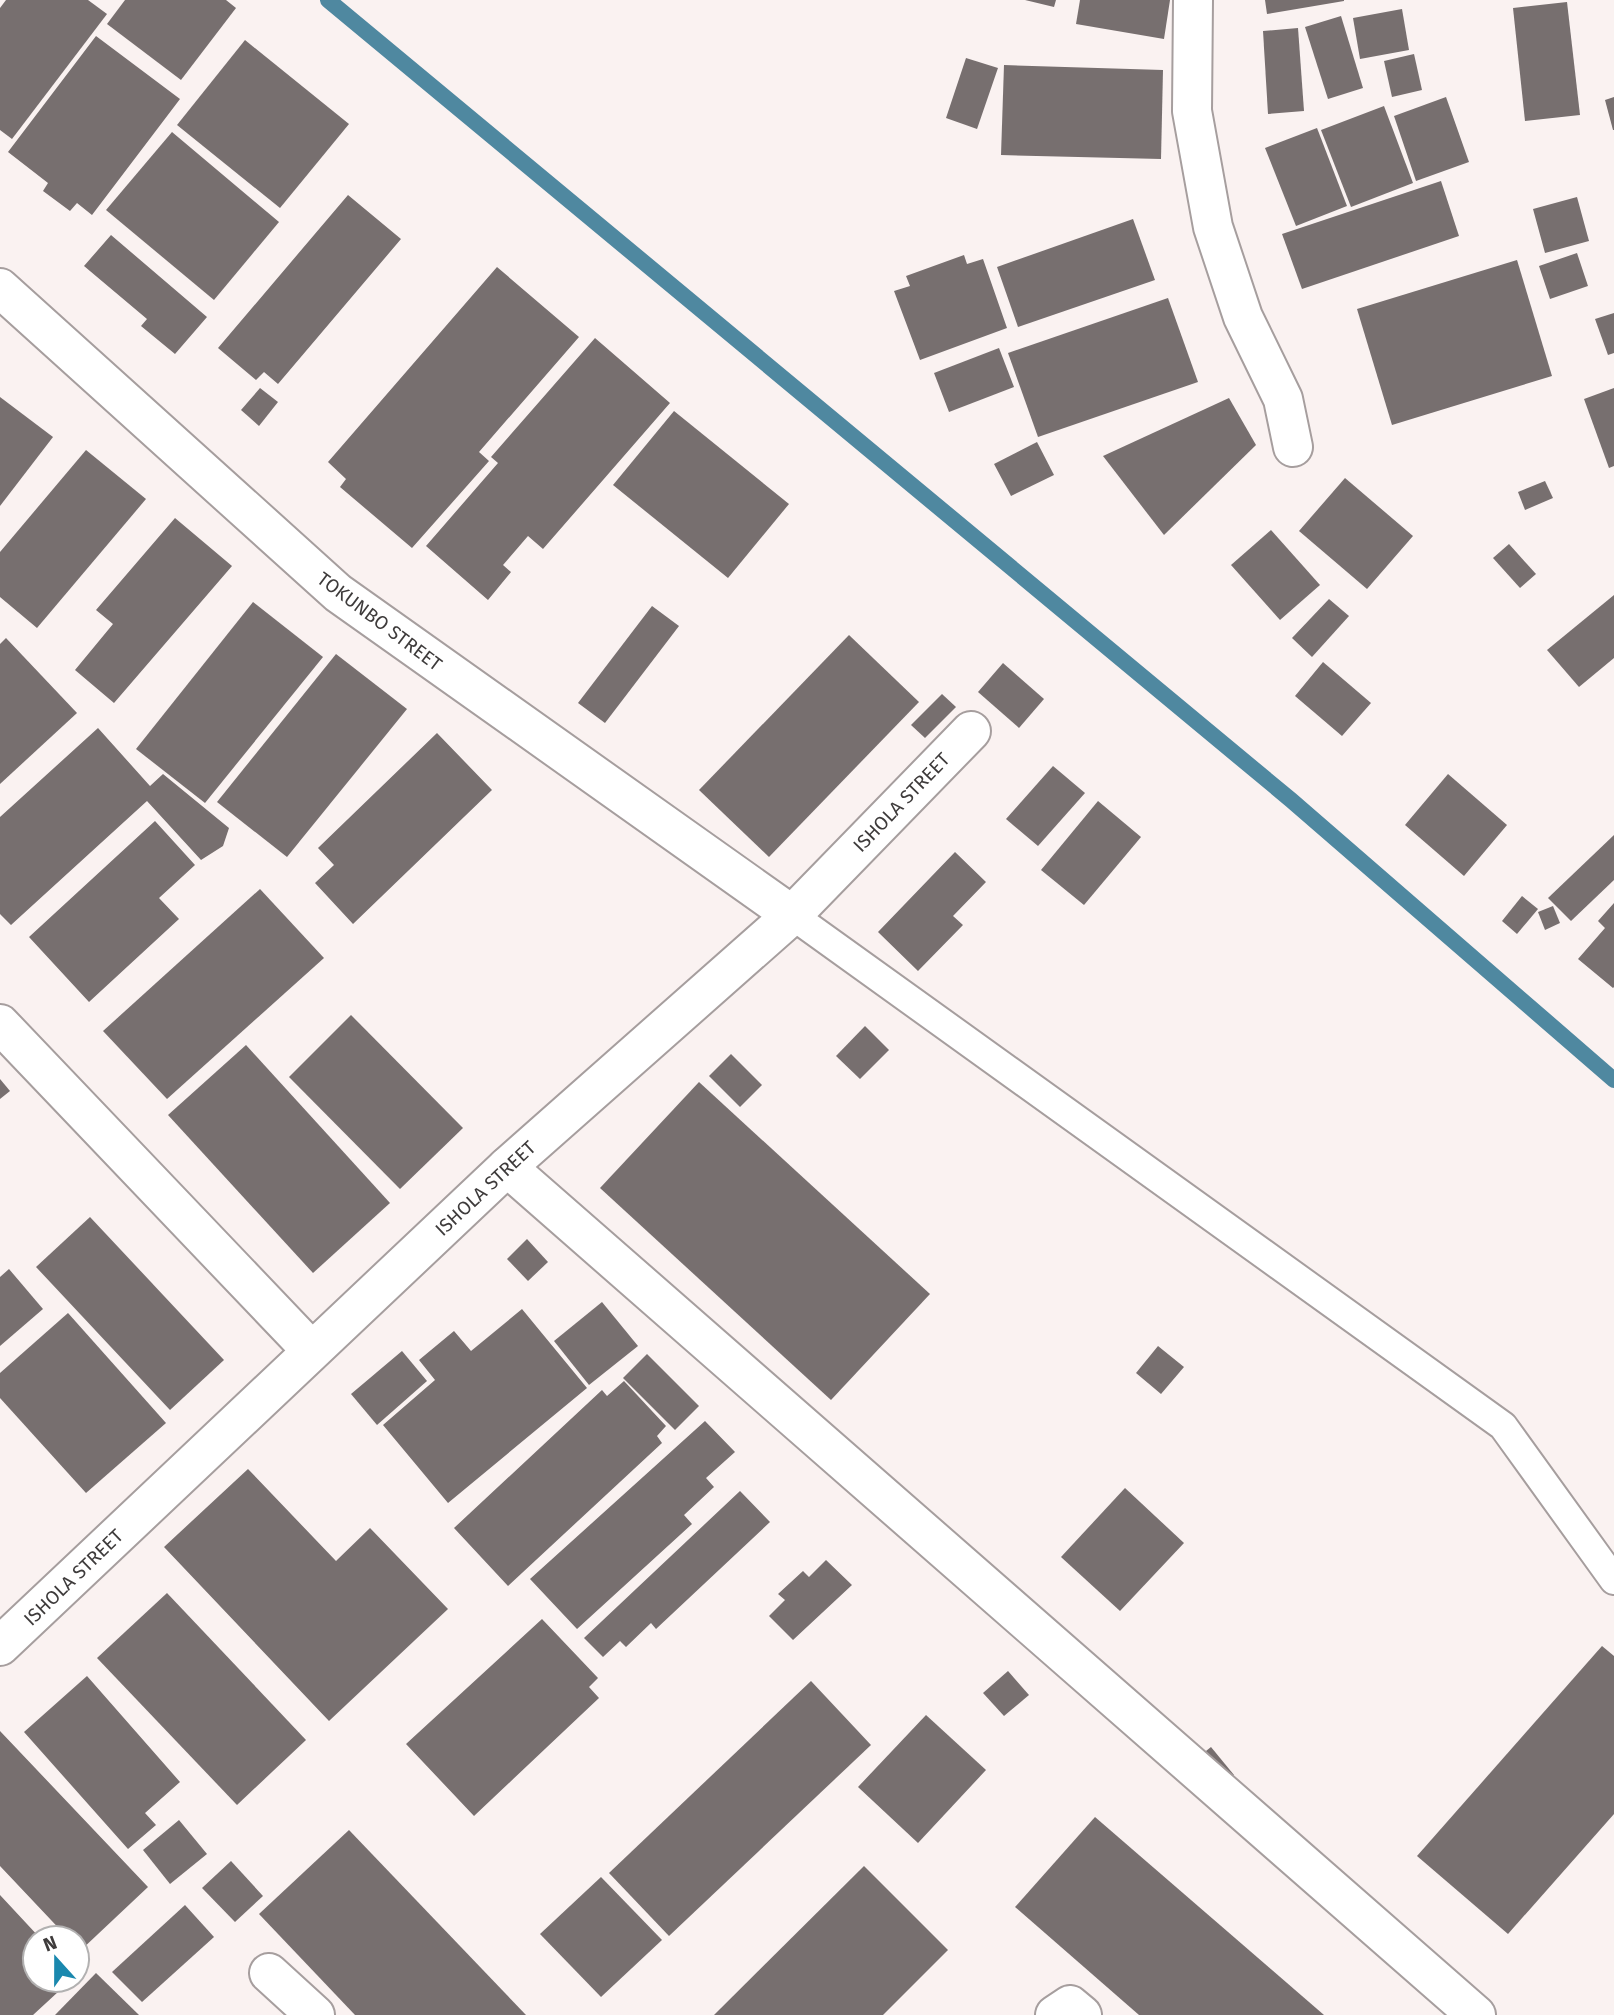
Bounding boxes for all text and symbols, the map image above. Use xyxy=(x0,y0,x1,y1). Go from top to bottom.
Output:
street label: TOKUNBO STREET xyxy=(313,567,447,676)
street label: ISHOLA STREET xyxy=(848,748,954,857)
street label: ISHOLA STREET xyxy=(430,1136,540,1241)
street label: ISHOLA STREET xyxy=(19,1524,128,1630)
north arrow xyxy=(21,1924,91,1994)
text: N xyxy=(40,1931,60,1957)

